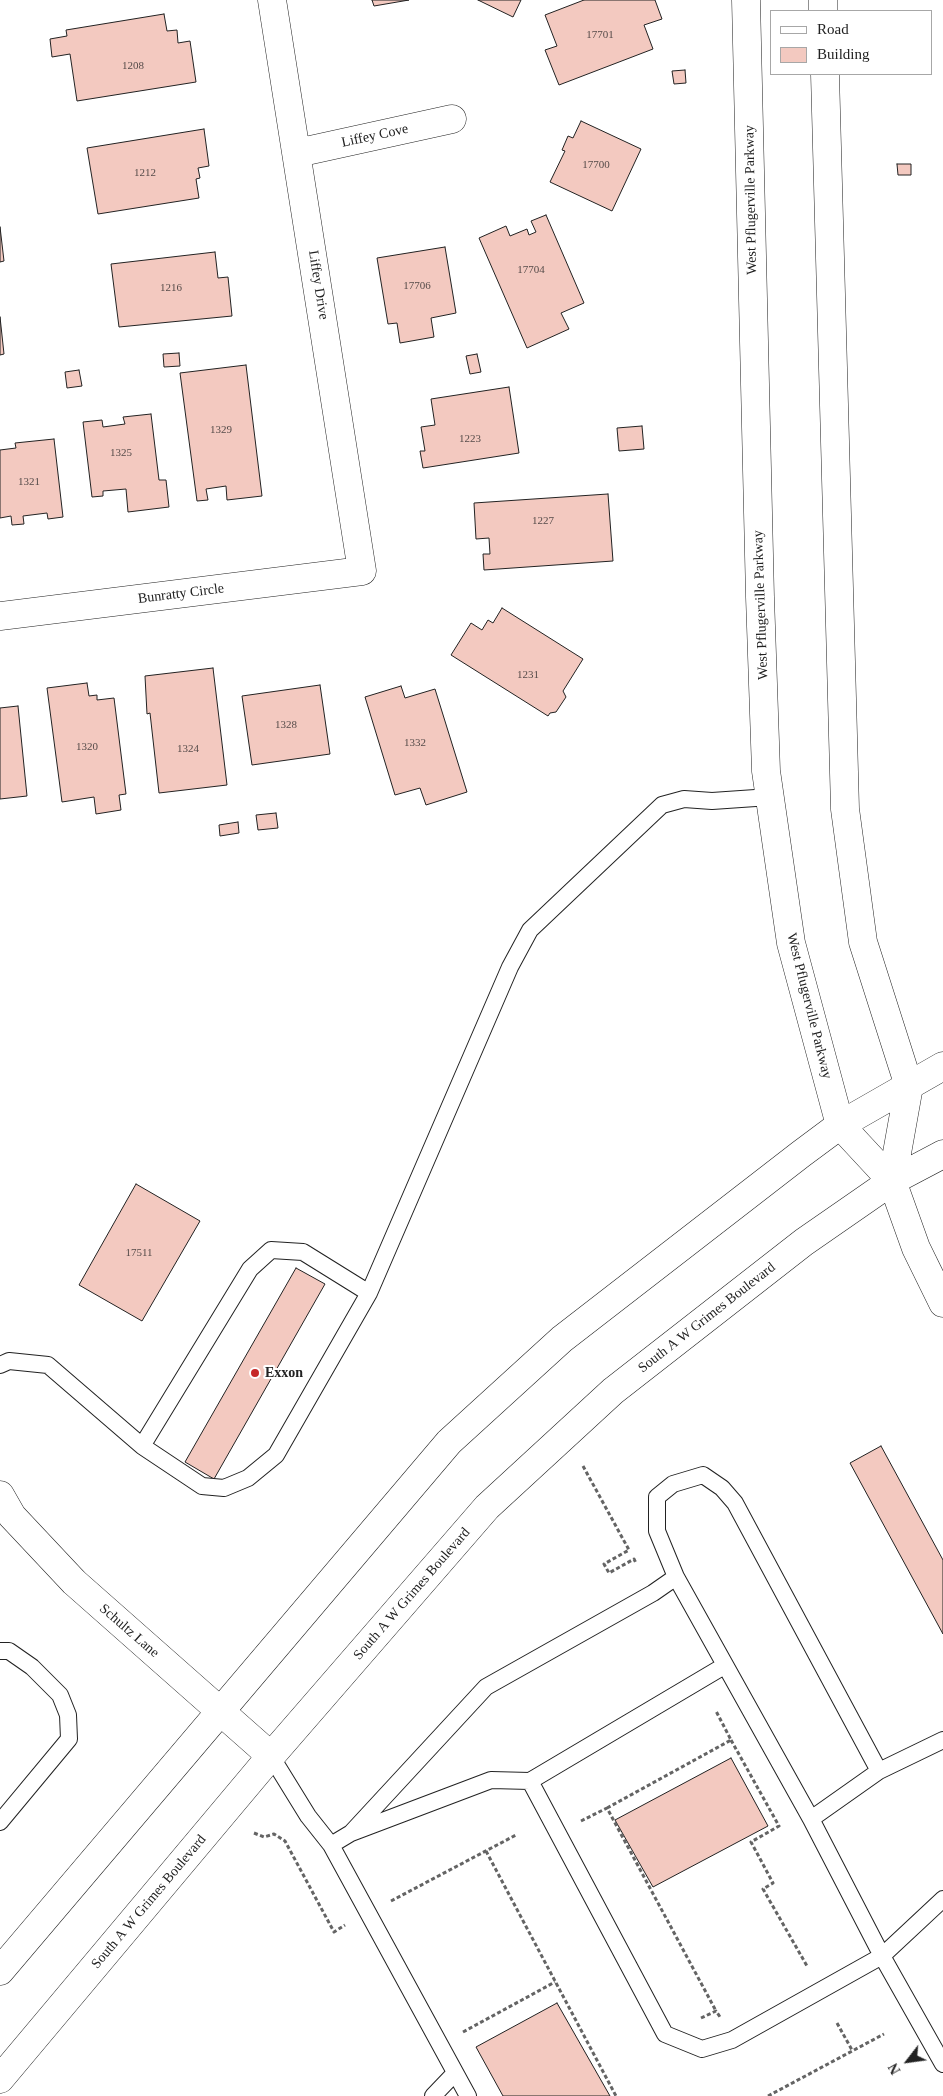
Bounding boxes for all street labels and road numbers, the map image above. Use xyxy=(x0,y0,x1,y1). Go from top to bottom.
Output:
street label: Liffey Cove xyxy=(340,121,410,151)
street label: West Pflugerville Parkway xyxy=(741,125,761,275)
street label: Liffey Drive xyxy=(304,249,332,321)
street label: West Pflugerville Parkway xyxy=(750,530,772,680)
street label: Bunratty Circle xyxy=(137,580,225,608)
street label: West Pflugerville Parkway xyxy=(783,931,835,1081)
street label: South A W Grimes Boulevard xyxy=(635,1259,779,1377)
street label: South A W Grimes Boulevard xyxy=(350,1525,474,1663)
street label: Schultz Lane xyxy=(96,1601,162,1661)
street label: South A W Grimes Boulevard xyxy=(88,1832,210,1972)

